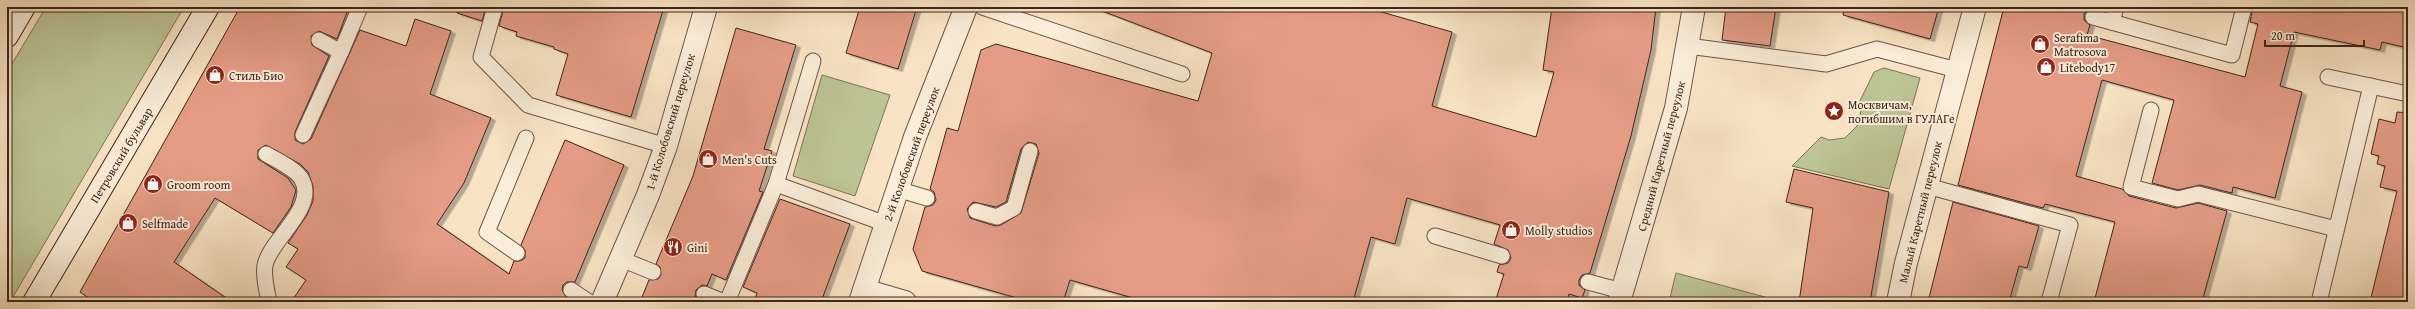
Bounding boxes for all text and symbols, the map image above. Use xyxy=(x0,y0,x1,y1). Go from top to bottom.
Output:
scale bar xyxy=(2265,22,2364,48)
text: 20 m xyxy=(2271,27,2295,44)
place label: Serafima Matrosova xyxy=(2054,29,2107,60)
shop icon: Serafima Matrosova xyxy=(2029,33,2051,55)
street label: 1-й Колобовский переулок xyxy=(641,51,699,192)
shop icon: Litebody17 xyxy=(2035,56,2057,78)
place label: Litebody17 xyxy=(2060,59,2116,76)
shop icon: Стиль Био xyxy=(204,64,226,86)
place label: Стиль Био xyxy=(229,67,283,84)
street label: Средний Каретный переулок xyxy=(1633,78,1689,233)
street label: 2-й Колобовский переулок xyxy=(879,84,944,224)
place label: Москвичам, погибшим в ГУЛАГе xyxy=(1848,96,1955,127)
place icon: Москвичам, погибшим в ГУЛАГе xyxy=(1823,100,1845,122)
street label: Петровский бульвар xyxy=(86,104,157,206)
street label: Малый Каретный переулок xyxy=(1894,139,1946,285)
shop icon: Men's Cuts xyxy=(697,148,719,170)
place label: Men's Cuts xyxy=(722,151,777,168)
shop icon: Groom room xyxy=(142,173,164,195)
place label: Groom room xyxy=(167,176,231,193)
shop icon: Selfmade xyxy=(117,212,139,234)
place label: Selfmade xyxy=(142,215,189,232)
shop icon: Molly studios xyxy=(1500,219,1522,241)
place label: Molly studios xyxy=(1525,222,1593,239)
restaurant icon: Gini xyxy=(662,236,684,258)
place label: Gini xyxy=(687,239,708,256)

